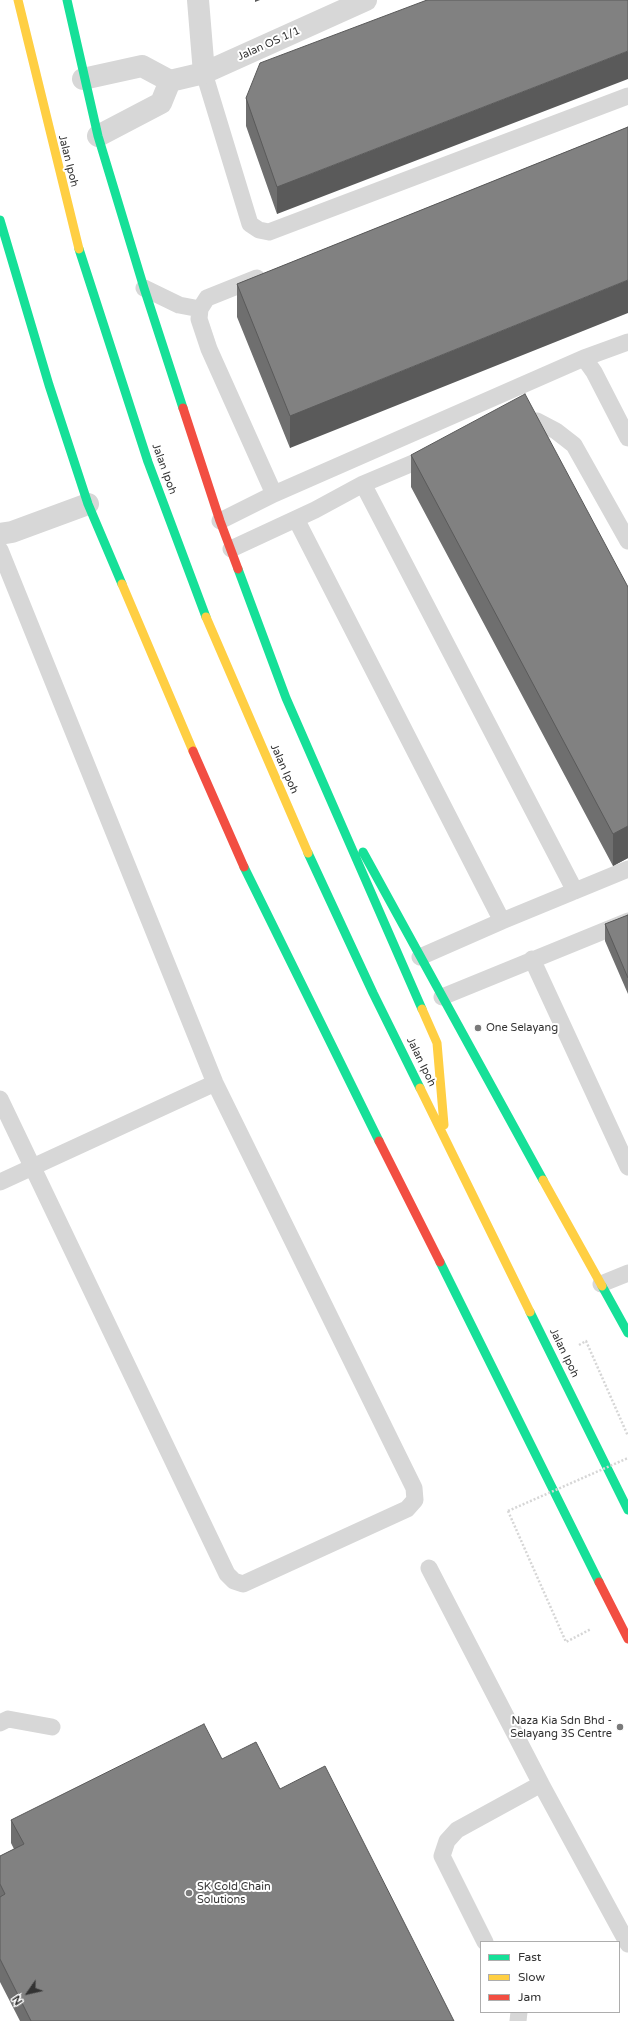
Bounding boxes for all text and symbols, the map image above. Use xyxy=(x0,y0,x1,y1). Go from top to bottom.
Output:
street label: Jalan OS 1/1 xyxy=(236,24,302,64)
street label: Jalan Ipoh xyxy=(55,134,81,188)
street label: Jalan Ipoh xyxy=(149,442,179,496)
street label: Jalan Ipoh xyxy=(267,742,301,796)
place label: One Selayang xyxy=(486,1021,558,1035)
marker: One Selayang xyxy=(473,1023,483,1033)
street label: Jalan Ipoh xyxy=(403,1035,439,1089)
street label: Jalan Ipoh xyxy=(546,1326,582,1380)
place label: Naza Kia Sdn Bhd - Selayang 3S Centre xyxy=(510,1714,612,1740)
marker: Naza Kia Sdn Bhd - Selayang 3S Centre xyxy=(615,1722,625,1732)
place label: SK Cold Chain Solutions xyxy=(197,1880,271,1906)
marker: SK Cold Chain Solutions xyxy=(184,1888,194,1898)
legend xyxy=(480,1941,620,2013)
text: Fast xyxy=(518,1950,541,1964)
text: Slow xyxy=(518,1970,545,1984)
north arrow xyxy=(8,1973,48,2013)
text: Jam xyxy=(518,1990,541,2004)
text: N xyxy=(10,1993,25,2007)

